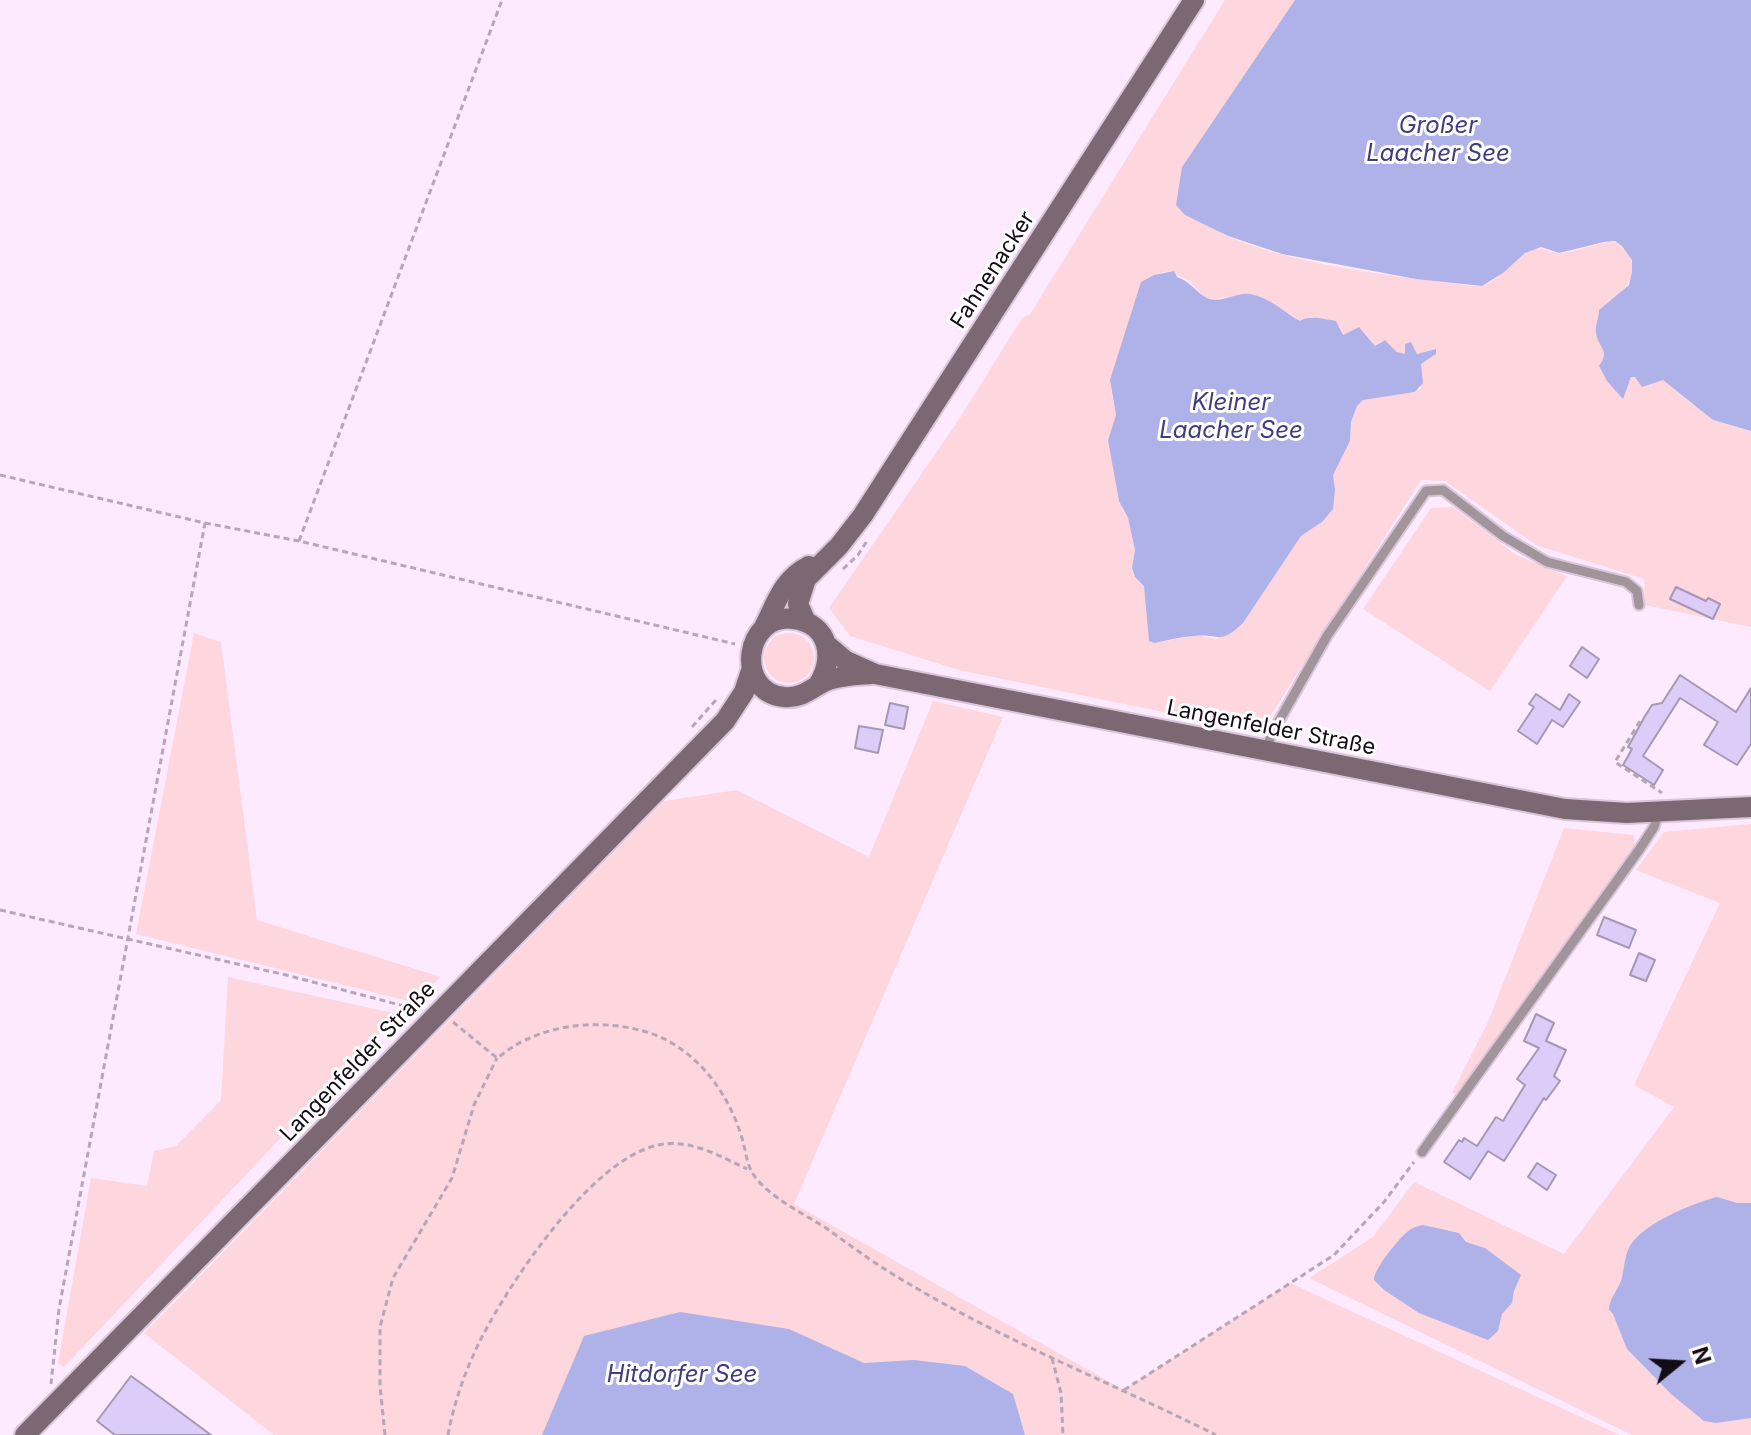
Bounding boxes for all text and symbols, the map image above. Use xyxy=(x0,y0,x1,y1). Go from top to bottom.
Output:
water label: Großer Laacher See xyxy=(1366,112,1510,168)
street label: Fahnenacker xyxy=(945,207,1041,333)
water label: Kleiner Laacher See xyxy=(1159,389,1303,445)
street label: Langenfelder Straße xyxy=(1164,695,1378,761)
street label: Langenfelder Straße xyxy=(275,977,441,1147)
north arrow xyxy=(1639,1323,1719,1403)
text: N xyxy=(1687,1344,1717,1368)
water label: Hitdorfer See xyxy=(607,1361,757,1389)

